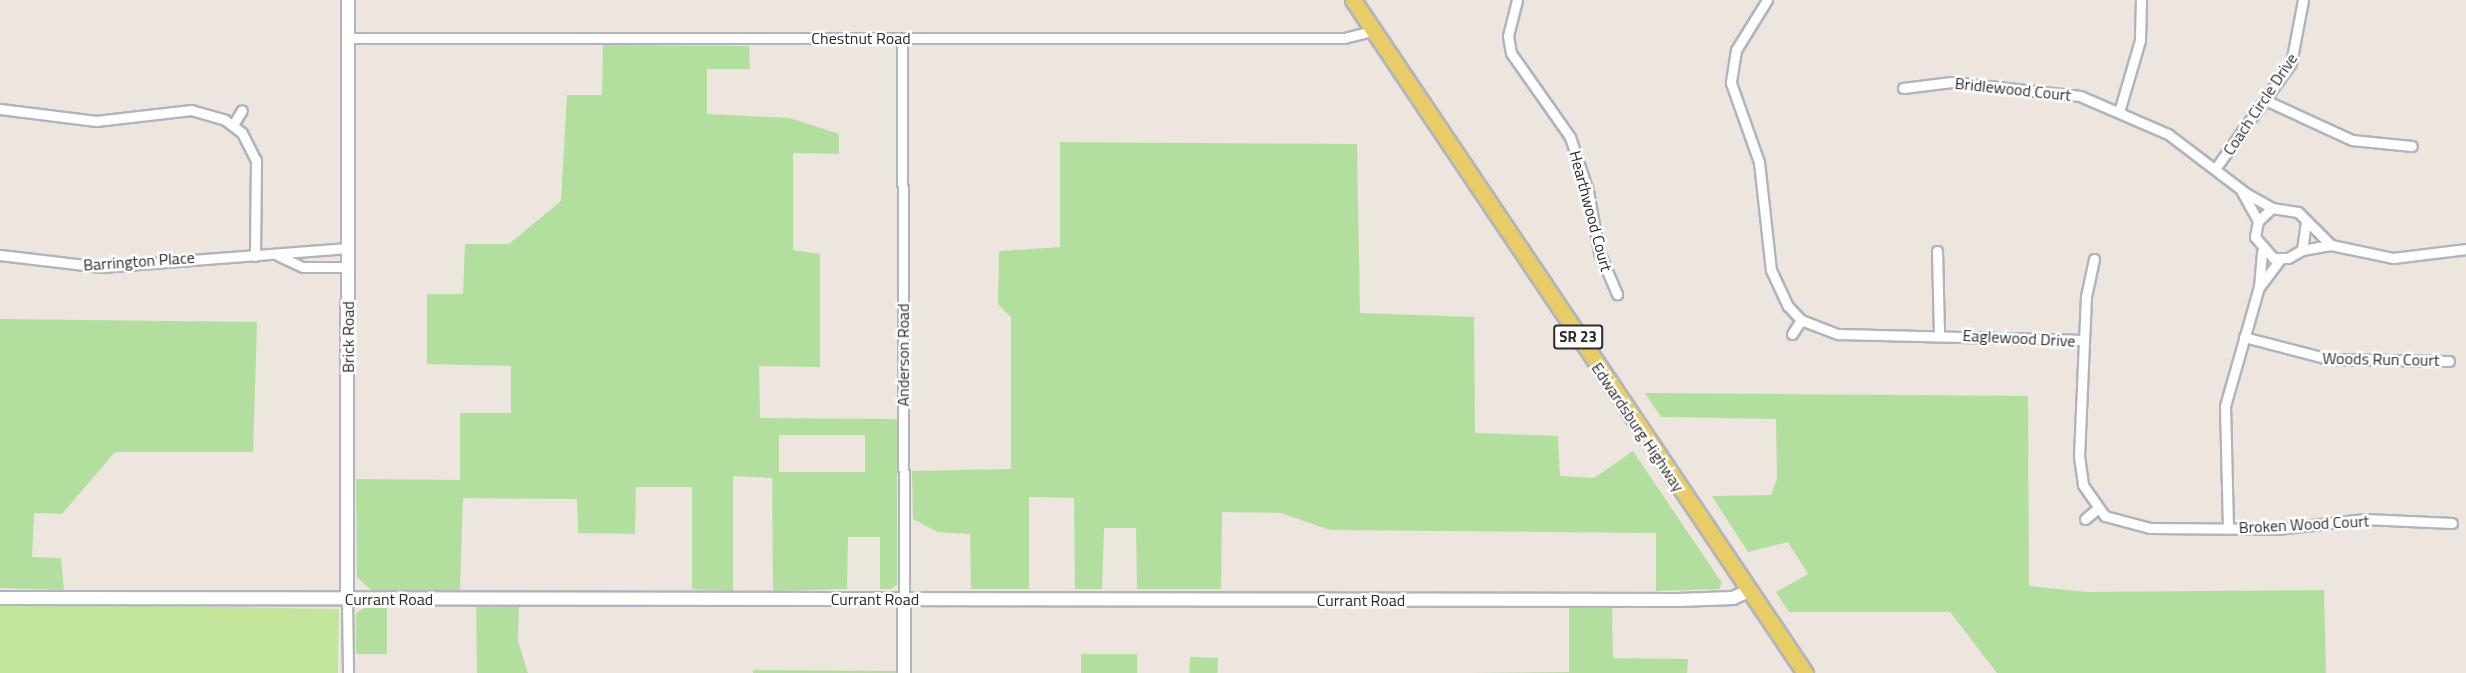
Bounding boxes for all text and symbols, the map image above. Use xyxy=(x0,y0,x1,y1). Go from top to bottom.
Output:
street label: Chestnut Road xyxy=(811,28,911,48)
street label: Coach Circle Drive xyxy=(2219,49,2301,159)
street label: Bridlewood Court xyxy=(1954,73,2072,105)
street label: Hearthwood Court xyxy=(1566,149,1616,273)
street label: Barrington Place xyxy=(83,248,195,274)
street label: Brick Road xyxy=(338,301,358,373)
street label: Anderson Road xyxy=(893,304,913,406)
road number: SR 23 xyxy=(1552,325,1604,349)
street label: Eaglewood Drive xyxy=(1962,325,2076,351)
street label: Woods Run Court xyxy=(2322,348,2440,370)
street label: Edwardsburg Highway xyxy=(1588,359,1688,495)
street label: Broken Wood Court xyxy=(2238,511,2370,537)
street label: Currant Road xyxy=(345,589,433,609)
street label: Currant Road xyxy=(831,589,919,609)
street label: Currant Road xyxy=(1317,590,1405,610)

